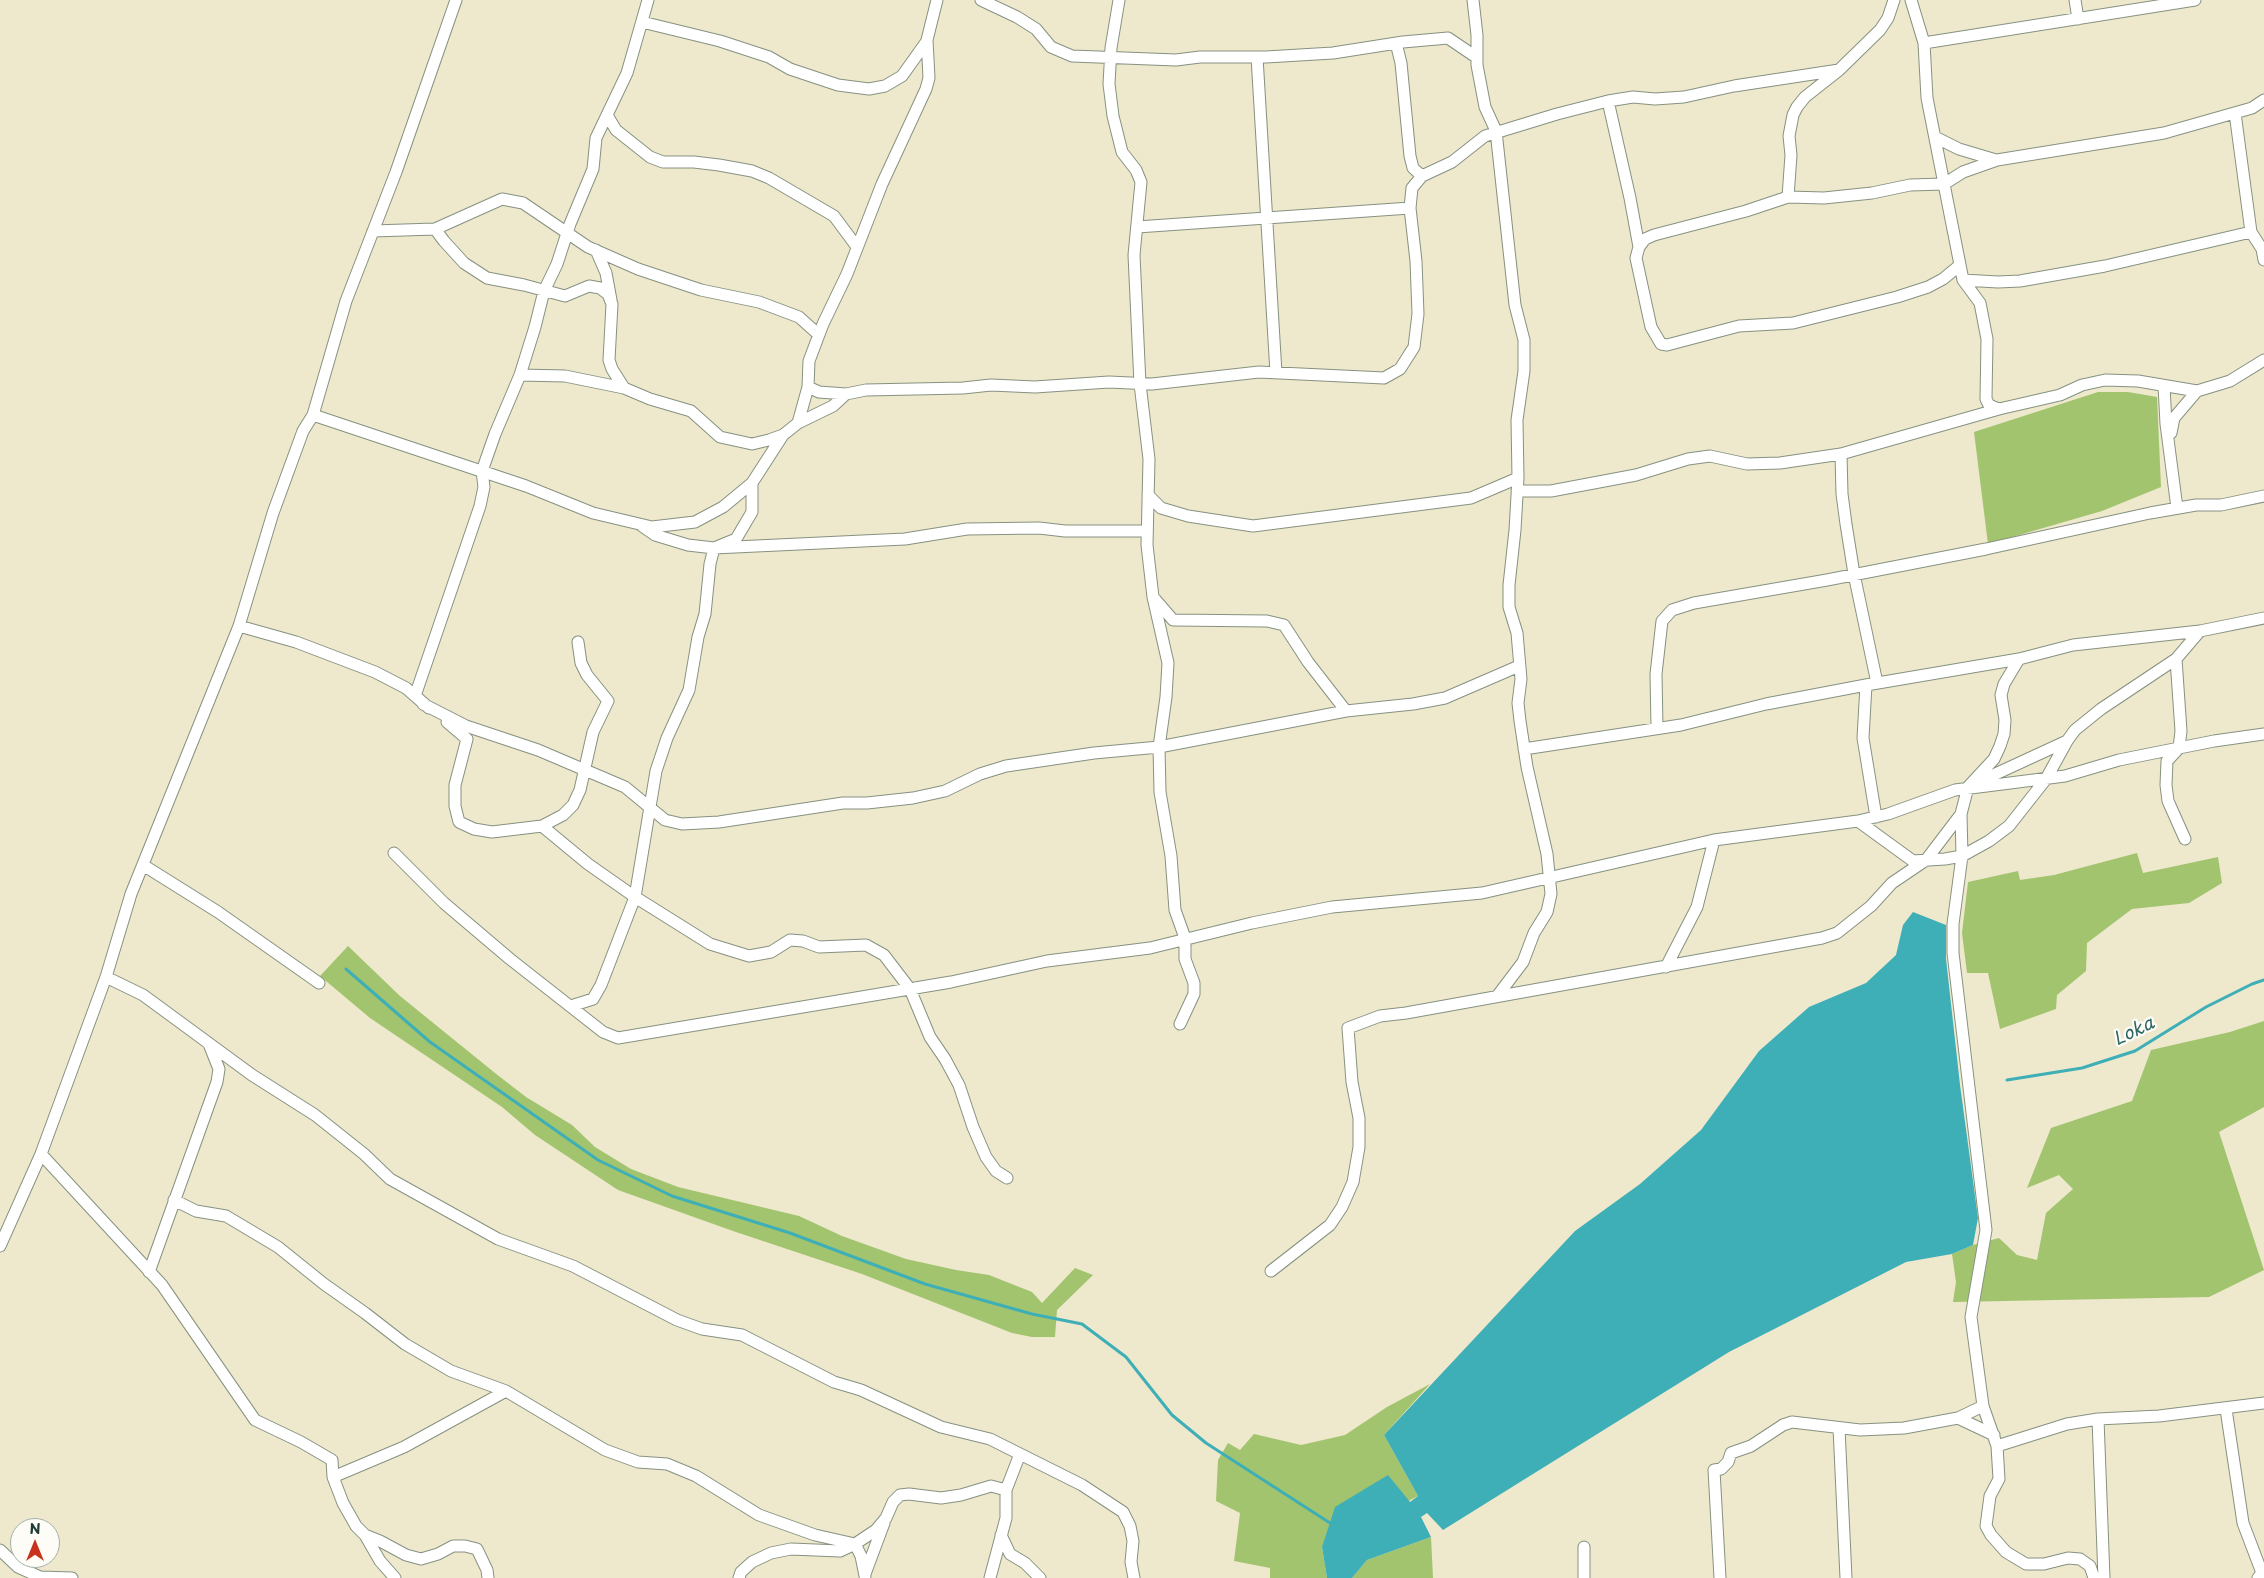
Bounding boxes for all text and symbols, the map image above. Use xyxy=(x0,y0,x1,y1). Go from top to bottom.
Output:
water label: Loka xyxy=(2110,1013,2158,1051)
north arrow xyxy=(10,1518,60,1568)
text: N xyxy=(29,1518,41,1539)

